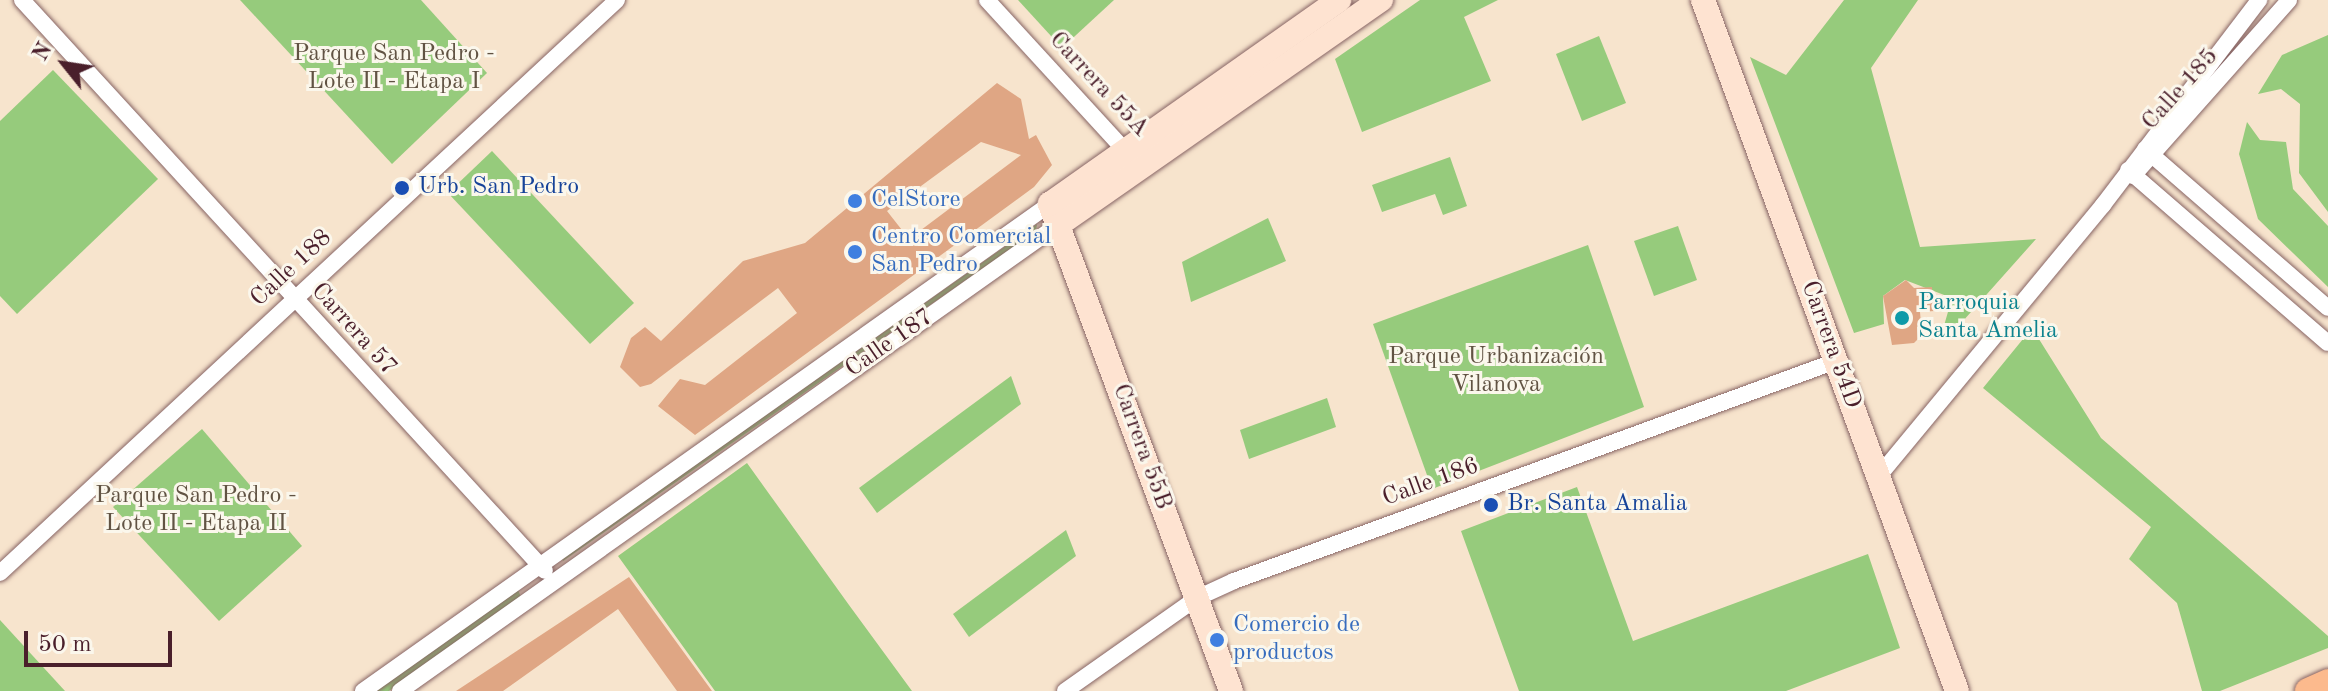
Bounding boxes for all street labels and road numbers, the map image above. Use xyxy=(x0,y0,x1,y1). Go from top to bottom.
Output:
street label: Carrera 55A xyxy=(1042,26,1154,144)
street label: Calle 185 xyxy=(2137,43,2225,137)
street label: Calle 188 xyxy=(245,224,339,314)
street label: Carrera 54D xyxy=(1794,277,1866,413)
street label: Carrera 57 xyxy=(304,278,402,382)
street label: Calle 187 xyxy=(841,303,939,385)
street label: Carrera 55B xyxy=(1105,380,1177,514)
street label: Calle 186 xyxy=(1379,452,1483,514)

